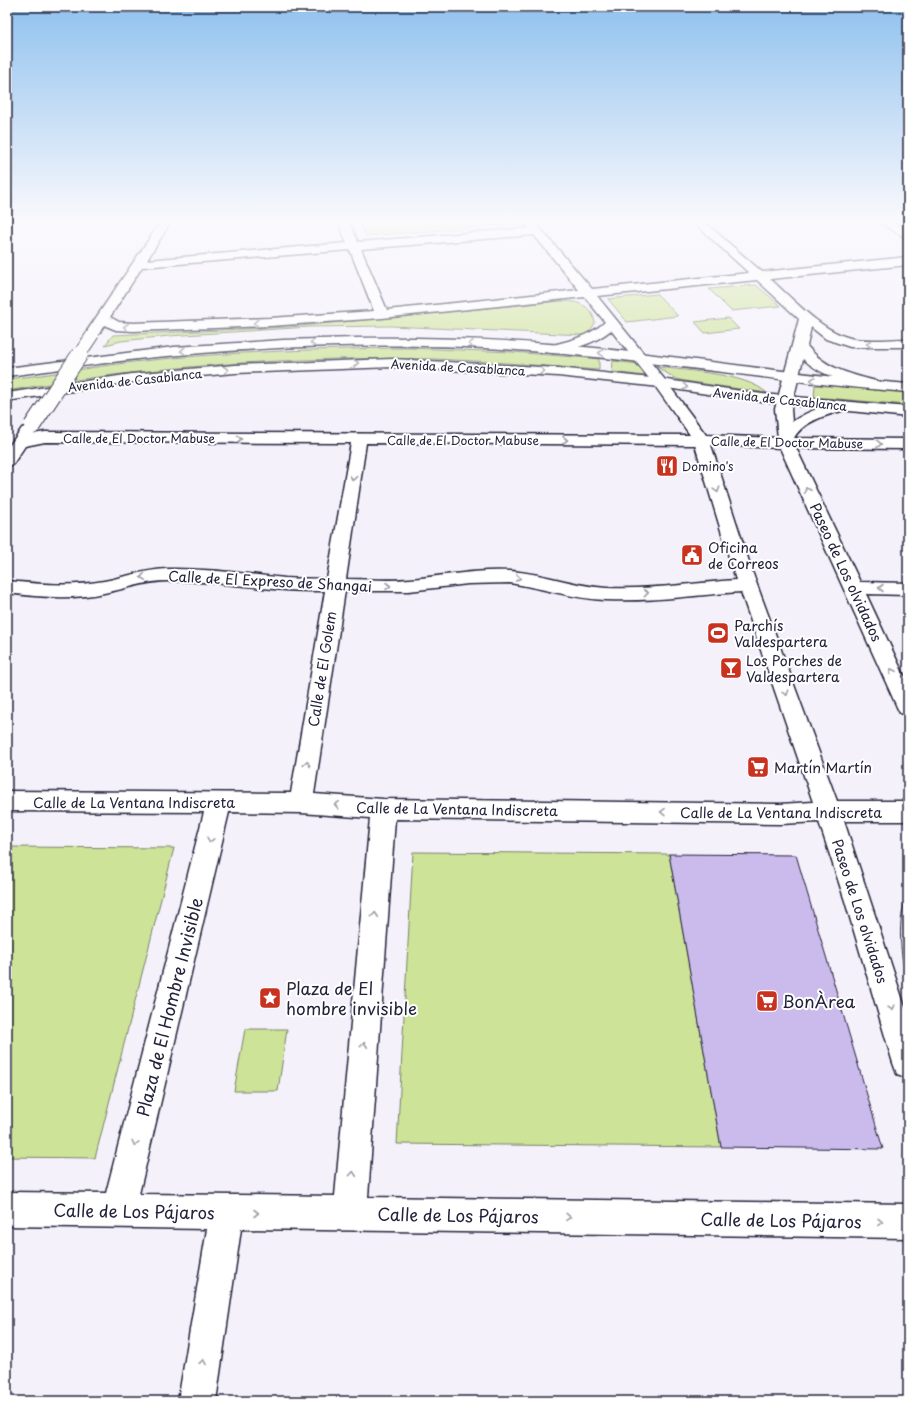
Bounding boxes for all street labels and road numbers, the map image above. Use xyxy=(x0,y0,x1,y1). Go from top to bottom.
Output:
street label: Avenida de Casablanca xyxy=(390,354,526,380)
street label: Avenida de Casablanca xyxy=(67,364,203,396)
street label: Avenida de Casablanca xyxy=(712,383,848,415)
street label: Calle de El Doctor Mabuse xyxy=(63,429,216,447)
street label: Calle de El Doctor Mabuse xyxy=(387,431,540,449)
street label: Calle de El Doctor Mabuse xyxy=(711,432,864,452)
street label: Paseo de Los olvidados xyxy=(805,499,887,645)
street label: Calle de El Expreso de Shangai xyxy=(168,565,372,597)
street label: Calle de El Golem xyxy=(302,610,342,728)
street label: Calle de La Ventana Indiscreta xyxy=(33,792,235,813)
street label: Calle de La Ventana Indiscreta xyxy=(356,797,558,821)
street label: Calle de La Ventana Indiscreta xyxy=(680,802,882,823)
street label: Paseo de Los olvidados xyxy=(827,836,893,986)
street label: Plaza de El Hombre Invisible xyxy=(129,895,209,1119)
street label: Calle de Los Pájaros xyxy=(53,1197,215,1225)
street label: Calle de Los Pájaros xyxy=(377,1201,539,1229)
street label: Calle de Los Pájaros xyxy=(700,1206,862,1234)

